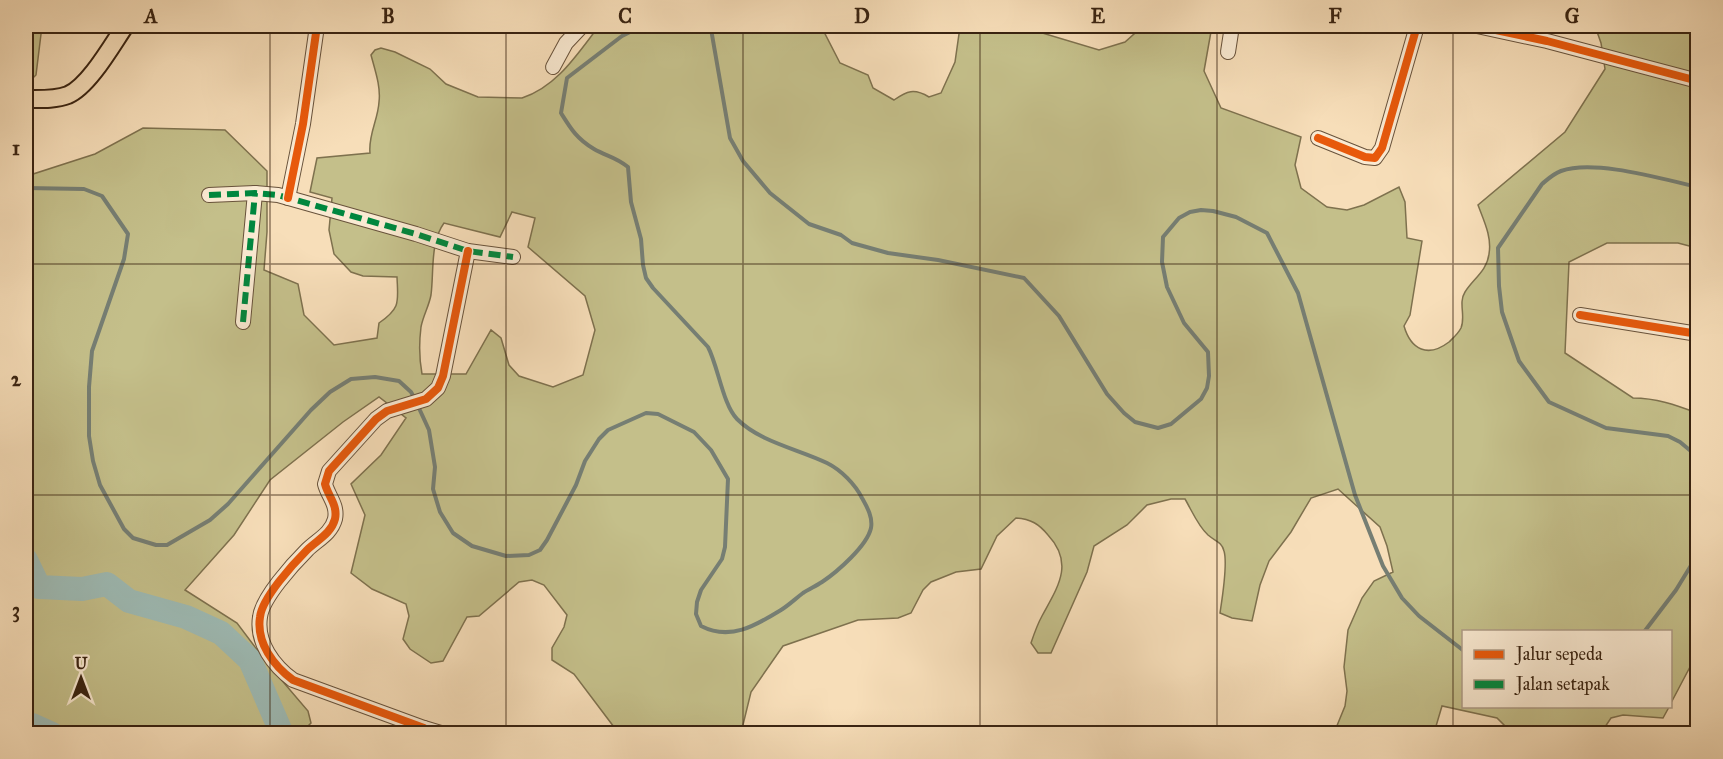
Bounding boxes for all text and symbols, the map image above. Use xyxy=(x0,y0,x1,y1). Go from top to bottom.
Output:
text: A xyxy=(142,4,158,28)
text: B xyxy=(381,4,395,28)
text: C xyxy=(618,4,632,28)
text: D xyxy=(854,4,870,28)
text: E xyxy=(1091,4,1106,28)
text: F xyxy=(1328,4,1342,28)
text: G xyxy=(1565,4,1580,28)
text: 1 xyxy=(12,136,20,160)
text: 2 xyxy=(11,367,22,391)
text: 3 xyxy=(12,598,20,623)
legend xyxy=(1462,630,1672,708)
text: Jalur sepeda xyxy=(1514,643,1603,666)
north arrow xyxy=(51,648,111,708)
text: U xyxy=(75,654,88,673)
text: Jalan setapak xyxy=(1514,673,1610,696)

